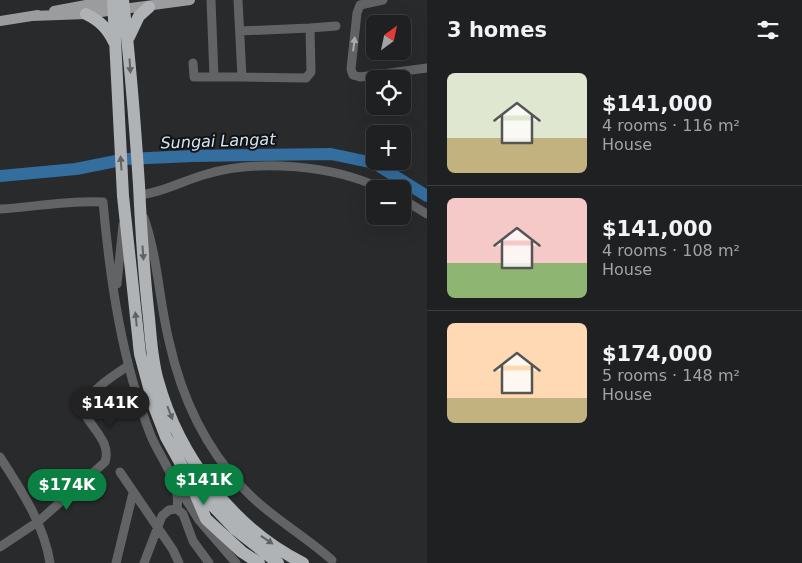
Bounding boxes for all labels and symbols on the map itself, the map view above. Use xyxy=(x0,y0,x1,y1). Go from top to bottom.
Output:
north arrow xyxy=(366,15,411,60)
one-way arrow xyxy=(350,36,358,52)
one-way arrow xyxy=(126,58,134,74)
water label: Sungai Langat xyxy=(160,129,277,153)
one-way arrow xyxy=(116,155,124,171)
one-way arrow xyxy=(139,246,147,262)
one-way arrow xyxy=(132,310,140,326)
pin: $141K xyxy=(75,386,145,429)
one-way arrow xyxy=(166,406,174,420)
pin: $141K xyxy=(169,464,239,506)
pin: $174K xyxy=(32,468,102,511)
one-way arrow xyxy=(260,535,273,545)

